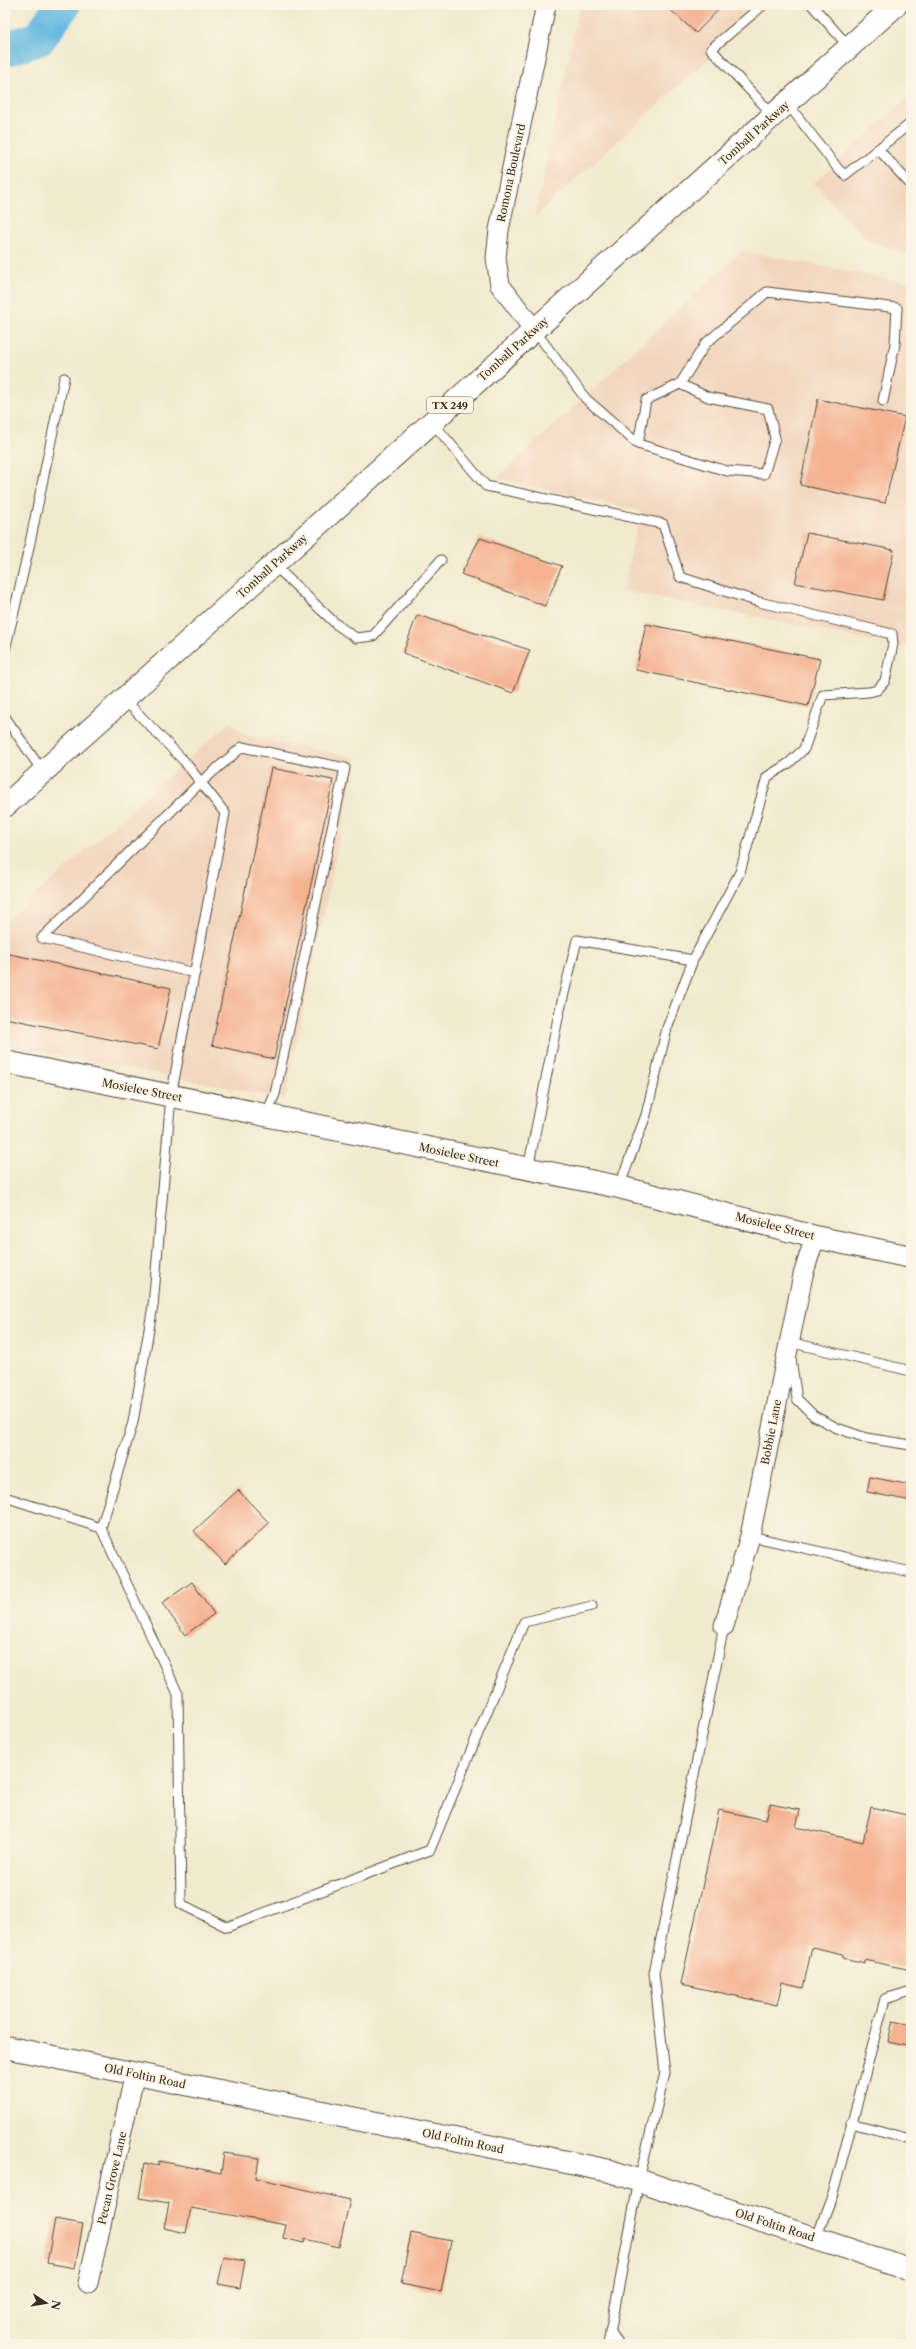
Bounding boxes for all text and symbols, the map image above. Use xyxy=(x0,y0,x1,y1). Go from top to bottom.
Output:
street label: Tomball Parkway xyxy=(716,97,793,168)
street label: Romona Boulevard xyxy=(494,122,528,223)
street label: Tomball Parkway xyxy=(475,313,552,384)
road number: TX 249 xyxy=(427,397,473,413)
street label: Tomball Parkway xyxy=(234,530,311,601)
street label: Mosielee Street xyxy=(101,1075,183,1105)
street label: Mosielee Street xyxy=(418,1140,500,1170)
street label: Mosielee Street xyxy=(734,1209,816,1243)
street label: Bobbie Lane xyxy=(758,1398,784,1466)
street label: Old Foltin Road xyxy=(103,2061,187,2092)
street label: Old Foltin Road xyxy=(421,2126,505,2157)
street label: Pecan Grove Lane xyxy=(94,2130,130,2226)
street label: Old Foltin Road xyxy=(733,2206,817,2245)
north arrow xyxy=(26,2283,66,2323)
text: N xyxy=(48,2299,64,2312)

